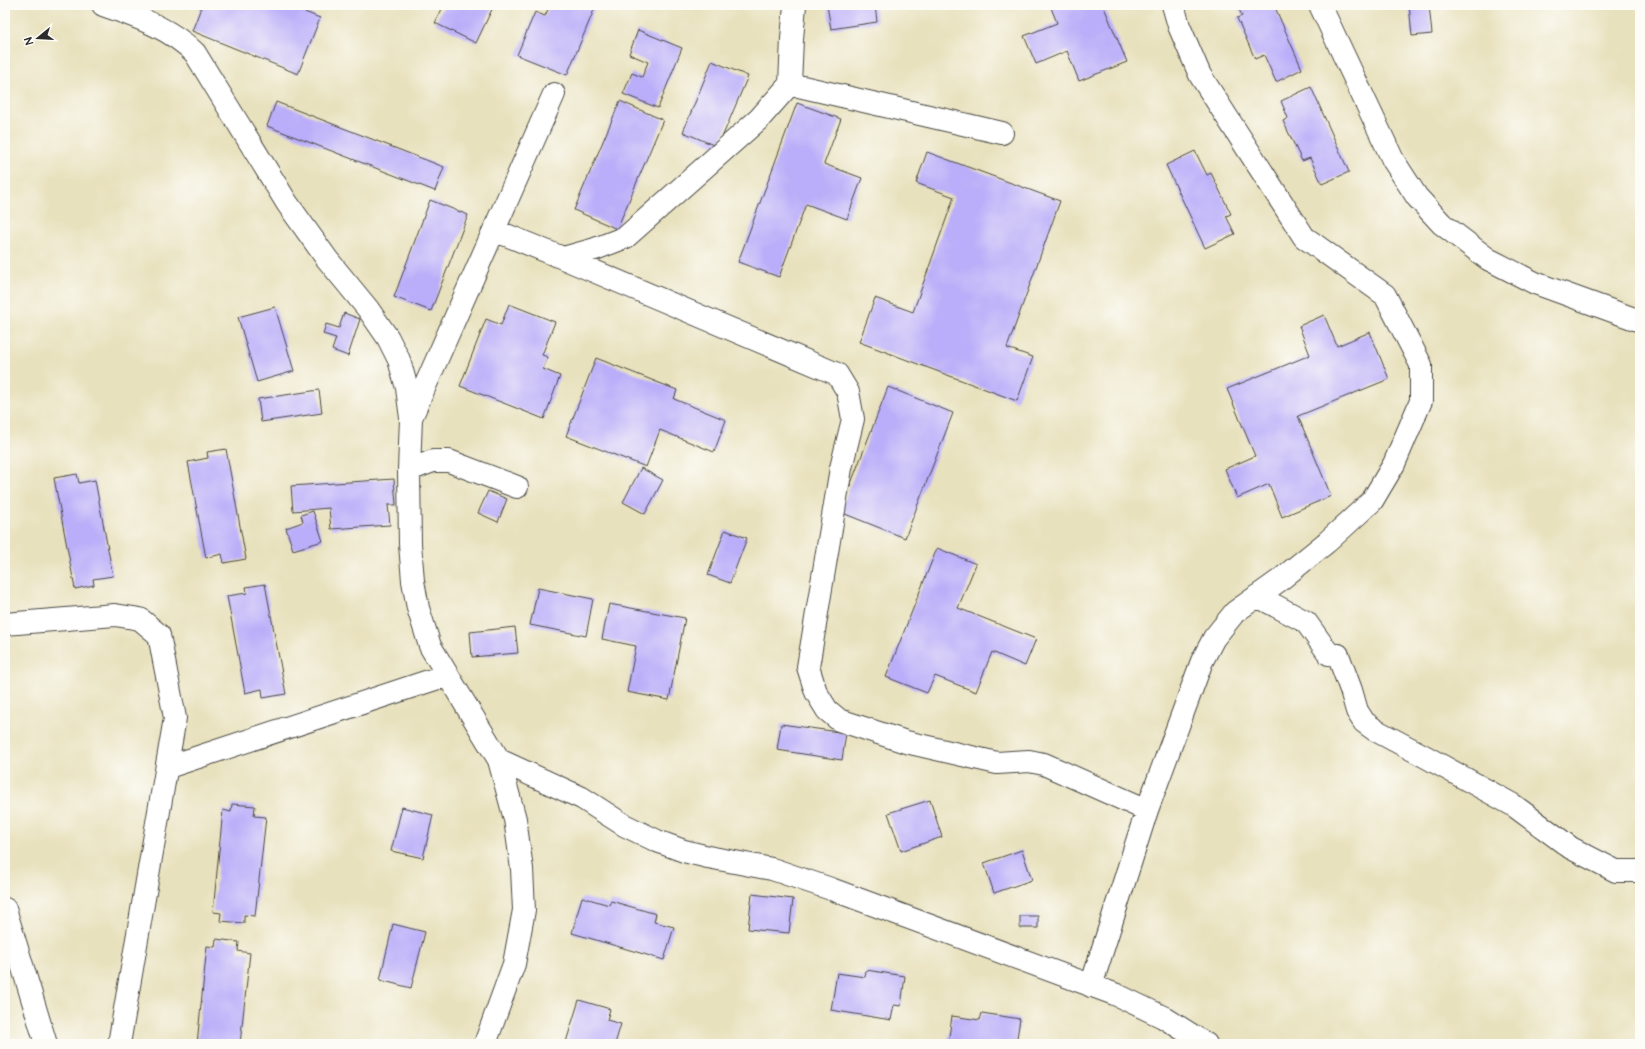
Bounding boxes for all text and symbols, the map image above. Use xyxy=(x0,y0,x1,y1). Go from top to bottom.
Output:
north arrow xyxy=(18,18,58,58)
text: N xyxy=(21,35,37,47)

